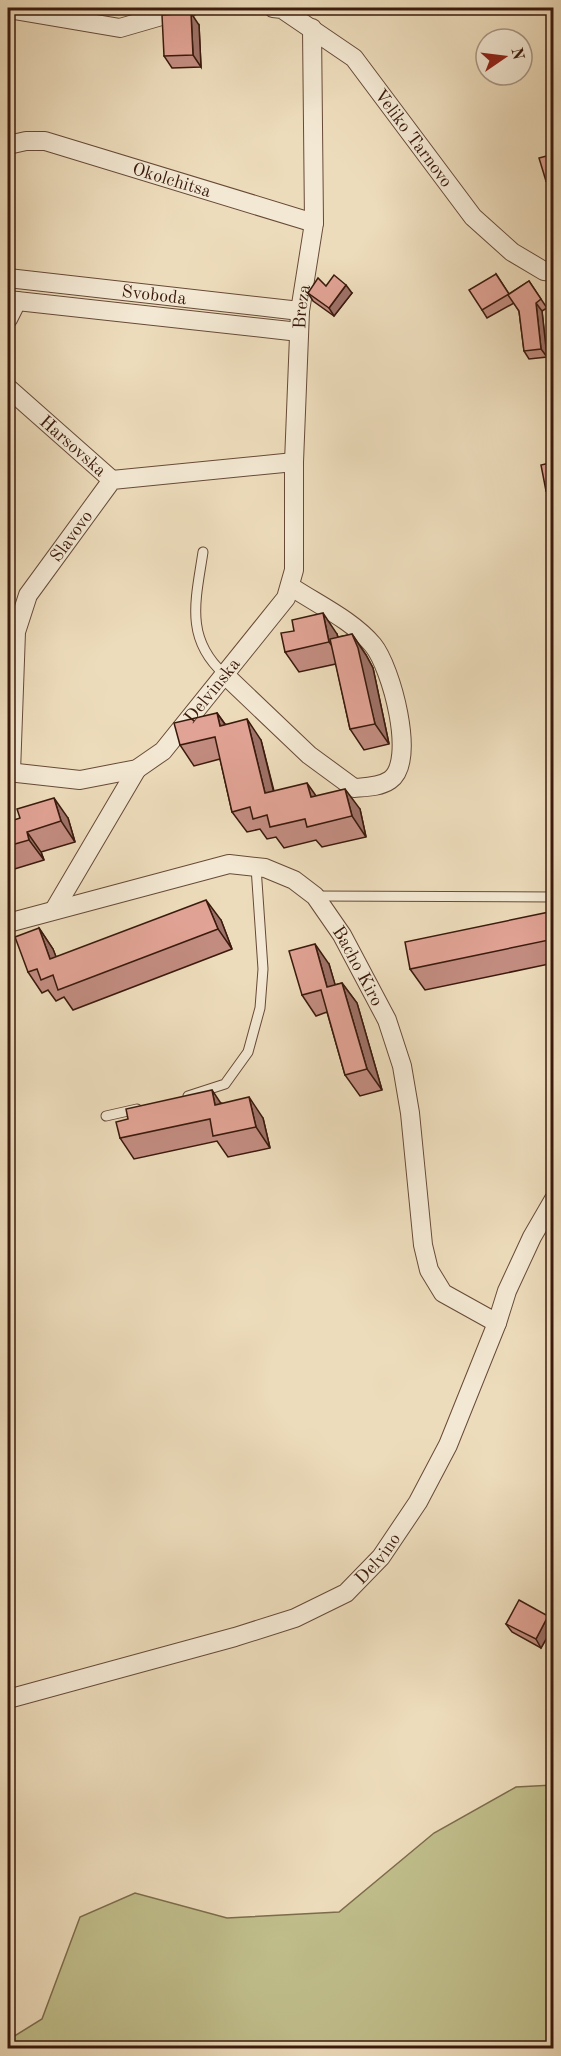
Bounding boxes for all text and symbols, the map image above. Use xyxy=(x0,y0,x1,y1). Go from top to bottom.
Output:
north arrow xyxy=(474,27,534,87)
text: N xyxy=(507,46,526,62)
street label: Veliko Tarnovo xyxy=(371,86,455,191)
street label: Okolchitsa xyxy=(130,160,213,201)
street label: Svoboda xyxy=(121,283,187,308)
street label: Breza xyxy=(291,283,314,330)
street label: Harsovska xyxy=(36,412,109,480)
street label: Slavovo xyxy=(47,507,97,566)
street label: Delvinska xyxy=(181,655,244,727)
street label: Bacho Kiro xyxy=(329,923,386,1009)
street label: Delvino xyxy=(352,1530,404,1588)

